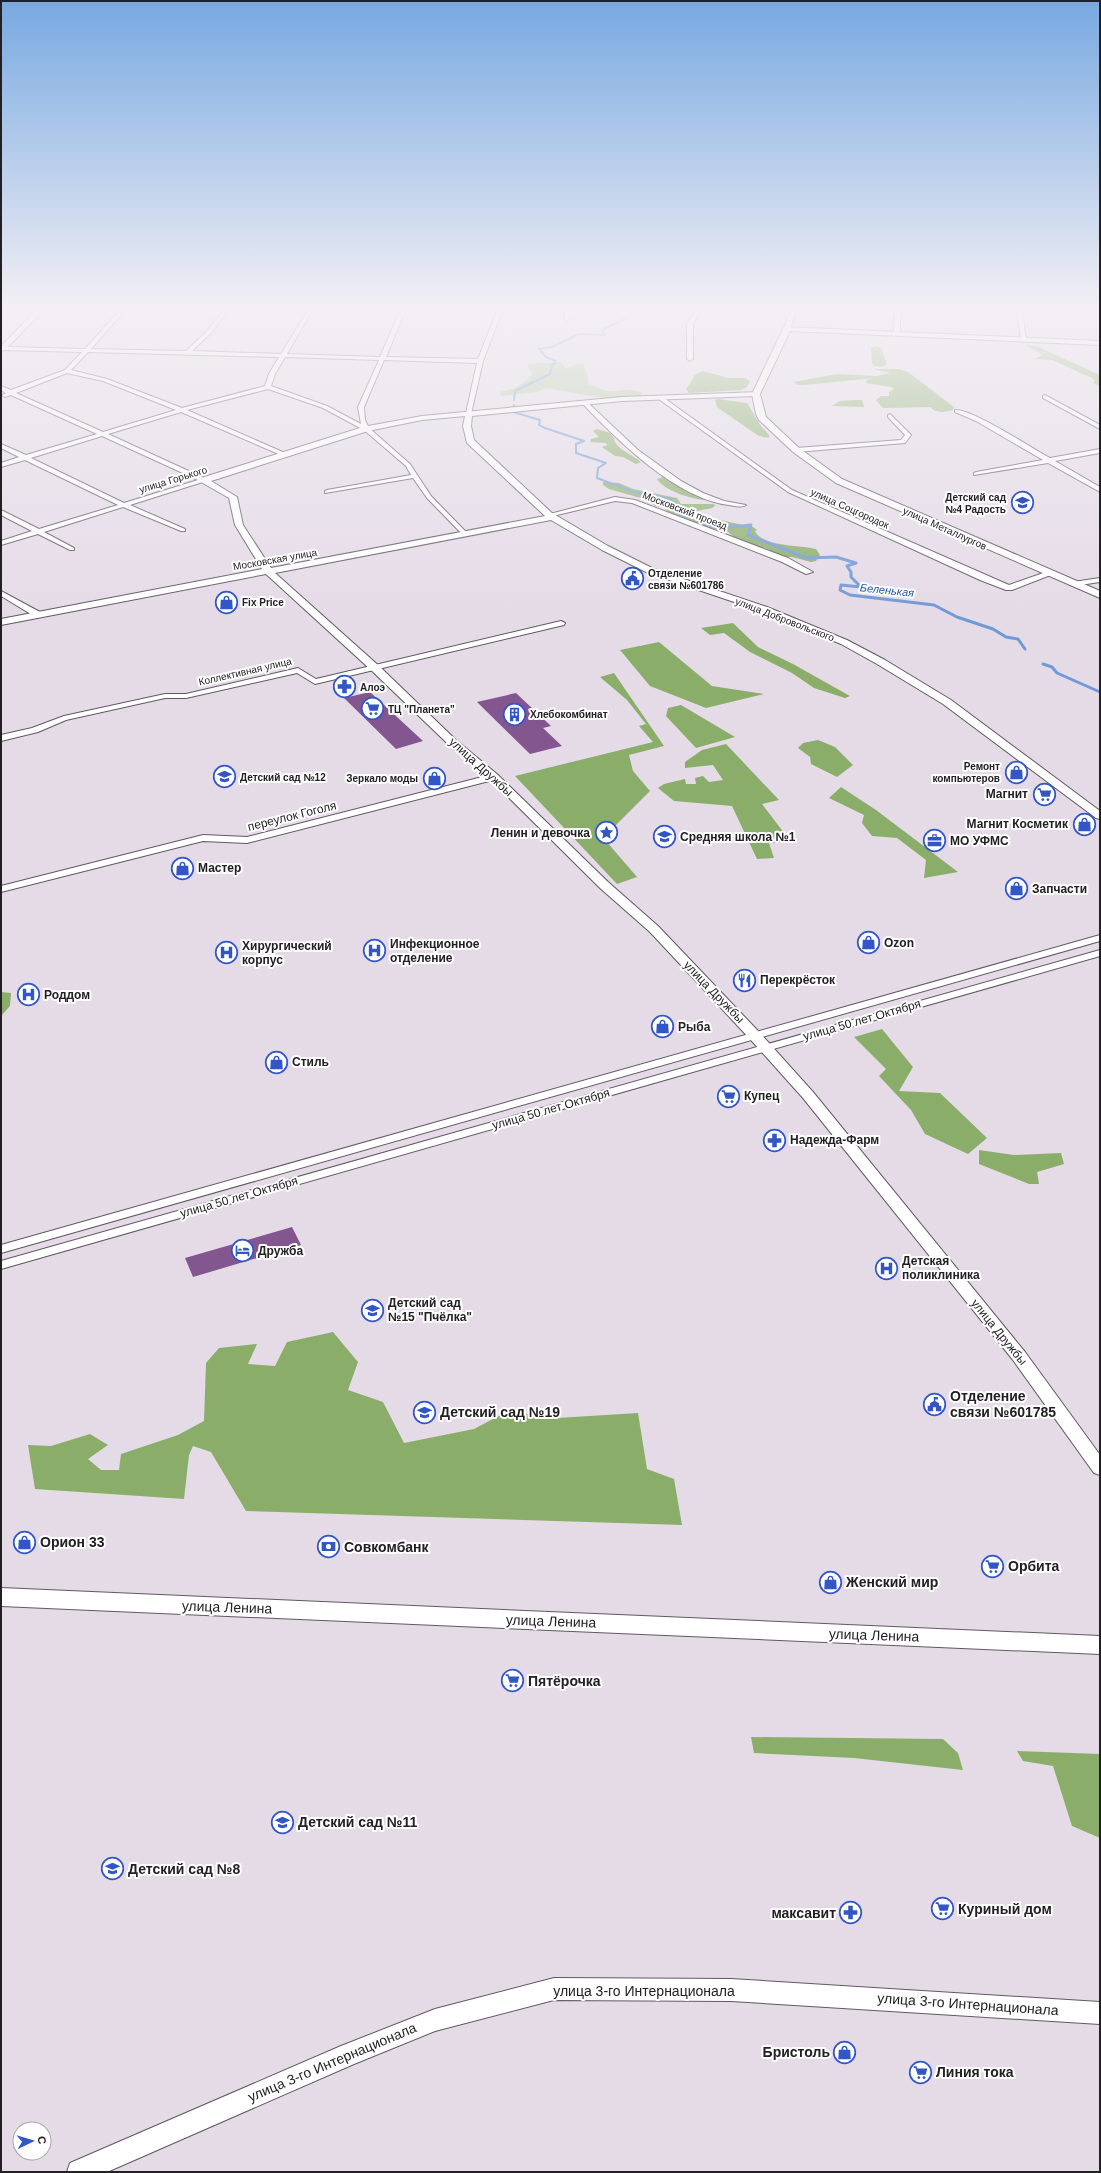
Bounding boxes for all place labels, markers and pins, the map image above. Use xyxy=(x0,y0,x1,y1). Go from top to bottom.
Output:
school or university icon: Детский сад №4 Радость xyxy=(1009,490,1035,516)
place label: Детский сад №4 Радость xyxy=(945,492,1007,515)
public building icon: Отделение связи №601786 xyxy=(619,566,645,592)
place label: Отделение связи №601786 xyxy=(648,568,724,591)
shop icon: Fix Price xyxy=(214,589,240,615)
place label: Fix Price xyxy=(242,597,284,608)
pharmacy icon: Алоэ xyxy=(331,674,357,700)
place label: Алоэ xyxy=(360,682,385,693)
supermarket icon: ТЦ "Планета" xyxy=(359,696,385,722)
building icon: Хлебокомбинат xyxy=(501,701,527,727)
place label: ТЦ "Планета" xyxy=(388,704,455,715)
place label: Хлебокомбинат xyxy=(530,709,608,720)
shop icon: Ремонт компьютеров xyxy=(1003,759,1029,785)
place label: Ремонт компьютеров xyxy=(932,761,1000,784)
school or university icon: Детский сад №12 xyxy=(212,764,238,790)
shop icon: Зеркало моды xyxy=(421,765,447,791)
place label: Детский сад №12 xyxy=(240,772,326,783)
place label: Зеркало моды xyxy=(346,773,418,784)
supermarket icon: Магнит xyxy=(1031,781,1057,807)
place label: Магнит xyxy=(986,787,1028,801)
shop icon: Магнит Косметик xyxy=(1071,811,1097,837)
place label: Магнит Косметик xyxy=(967,817,1069,831)
place icon: Ленин и девочка xyxy=(593,820,619,846)
school or university icon: Средняя школа №1 xyxy=(652,824,678,850)
place label: Ленин и девочка xyxy=(491,826,590,840)
office icon: МО УФМС xyxy=(921,828,947,854)
place label: Средняя школа №1 xyxy=(680,830,796,844)
place label: МО УФМС xyxy=(950,834,1009,848)
shop icon: Мастер xyxy=(169,855,195,881)
place label: Мастер xyxy=(198,861,241,875)
shop icon: Запчасти xyxy=(1003,876,1029,902)
place label: Запчасти xyxy=(1032,882,1087,896)
shop icon: Ozon xyxy=(855,930,881,956)
place label: Ozon xyxy=(884,936,914,950)
place label: Инфекционное отделение xyxy=(390,937,480,965)
hospital icon: Инфекционное отделение xyxy=(361,938,387,964)
place label: Хирургический корпус xyxy=(242,939,332,967)
hospital icon: Хирургический корпус xyxy=(213,940,239,966)
restaurant icon: Перекрёсток xyxy=(732,967,758,993)
place label: Перекрёсток xyxy=(760,973,836,987)
hospital icon: Роддом xyxy=(16,982,42,1008)
place label: Роддом xyxy=(44,988,90,1002)
shop icon: Рыба xyxy=(650,1014,676,1040)
place label: Рыба xyxy=(678,1020,711,1034)
shop icon: Стиль xyxy=(263,1049,289,1075)
place label: Стиль xyxy=(292,1055,329,1069)
supermarket icon: Купец xyxy=(716,1083,742,1109)
place label: Купец xyxy=(744,1089,780,1103)
pharmacy icon: Надежда-Фарм xyxy=(762,1127,788,1153)
place label: Надежда-Фарм xyxy=(790,1133,879,1147)
hotel icon: Дружба xyxy=(230,1238,256,1264)
place label: Дружба xyxy=(258,1244,303,1258)
place label: Детская поликлиника xyxy=(902,1254,980,1282)
hospital icon: Детская поликлиника xyxy=(873,1255,899,1281)
place label: Детский сад №15 "Пчёлка" xyxy=(388,1296,472,1324)
school or university icon: Детский сад №15 "Пчёлка" xyxy=(359,1297,385,1323)
place label: Отделение связи №601785 xyxy=(950,1388,1056,1420)
public building icon: Отделение связи №601785 xyxy=(922,1391,948,1417)
school or university icon: Детский сад №19 xyxy=(412,1399,438,1425)
place label: Детский сад №19 xyxy=(440,1404,560,1420)
shop icon: Орион 33 xyxy=(12,1529,38,1555)
place label: Орион 33 xyxy=(40,1534,105,1550)
bank icon: Совкомбанк xyxy=(316,1534,342,1560)
place label: Совкомбанк xyxy=(344,1539,430,1555)
supermarket icon: Орбита xyxy=(980,1553,1006,1579)
place label: Орбита xyxy=(1008,1558,1060,1574)
shop icon: Женский мир xyxy=(817,1569,843,1595)
place label: Женский мир xyxy=(845,1574,938,1590)
supermarket icon: Пятёрочка xyxy=(499,1668,525,1694)
place label: Пятёрочка xyxy=(528,1673,601,1689)
school or university icon: Детский сад №11 xyxy=(269,1809,295,1835)
place label: Детский сад №11 xyxy=(298,1814,417,1830)
school or university icon: Детский сад №8 xyxy=(99,1856,125,1882)
place label: Детский сад №8 xyxy=(128,1861,240,1877)
supermarket icon: Куриный дом xyxy=(929,1896,955,1922)
pharmacy icon: максавит xyxy=(838,1900,864,1926)
place label: Куриный дом xyxy=(958,1901,1052,1917)
place label: максавит xyxy=(771,1905,836,1921)
shop icon: Бристоль xyxy=(832,2039,858,2065)
place label: Бристоль xyxy=(763,2044,830,2060)
supermarket icon: Линия тока xyxy=(908,2059,934,2085)
place label: Линия тока xyxy=(936,2064,1014,2080)

